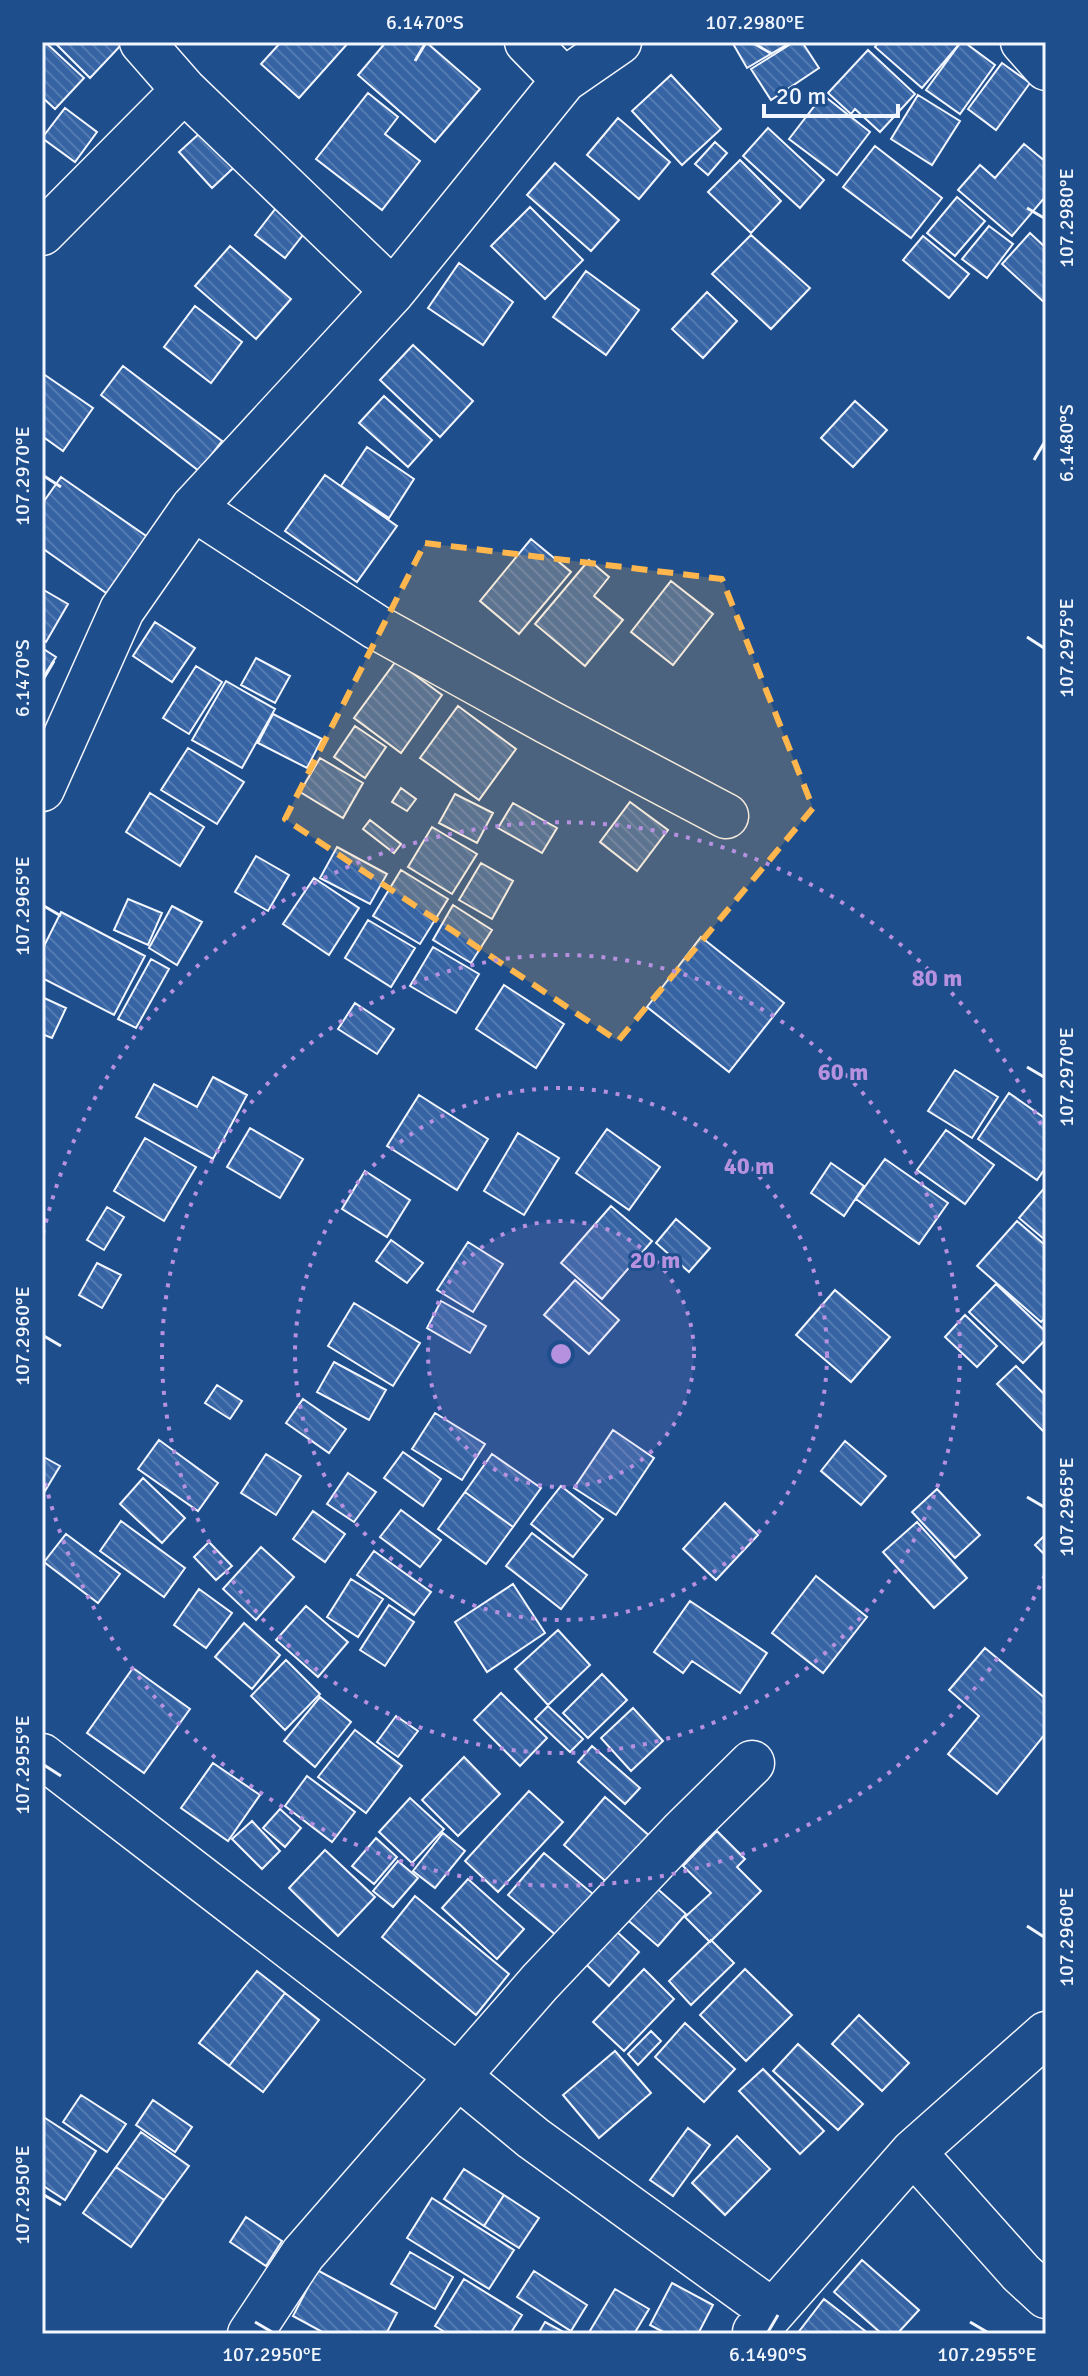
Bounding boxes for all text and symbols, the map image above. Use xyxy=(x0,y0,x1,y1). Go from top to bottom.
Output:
text: 6.1470°S xyxy=(386,10,464,35)
text: 107.2980°E xyxy=(705,10,805,35)
scale bar xyxy=(764,68,898,118)
text: 20 m xyxy=(776,81,826,111)
text: 107.2980°E xyxy=(1054,168,1079,268)
text: 6.1480°S xyxy=(1054,404,1079,482)
text: 107.2970°E xyxy=(10,426,35,526)
text: 107.2975°E xyxy=(1054,598,1079,698)
text: 6.1470°S xyxy=(10,639,35,717)
text: 107.2965°E xyxy=(10,856,35,956)
text: 80 m xyxy=(912,963,962,993)
text: 107.2970°E xyxy=(1054,1027,1079,1127)
text: 60 m xyxy=(818,1057,868,1087)
text: 40 m xyxy=(724,1151,774,1181)
text: 20 m xyxy=(630,1245,680,1275)
text: 107.2960°E xyxy=(10,1286,35,1386)
centre of rings xyxy=(547,1340,575,1368)
text: 107.2965°E xyxy=(1054,1457,1079,1557)
text: 107.2955°E xyxy=(10,1715,35,1815)
text: 107.2960°E xyxy=(1054,1887,1079,1987)
text: 107.2950°E xyxy=(10,2145,35,2245)
text: 107.2950°E xyxy=(222,2342,322,2367)
text: 6.1490°S xyxy=(729,2342,807,2367)
text: 107.2955°E xyxy=(937,2342,1037,2367)

